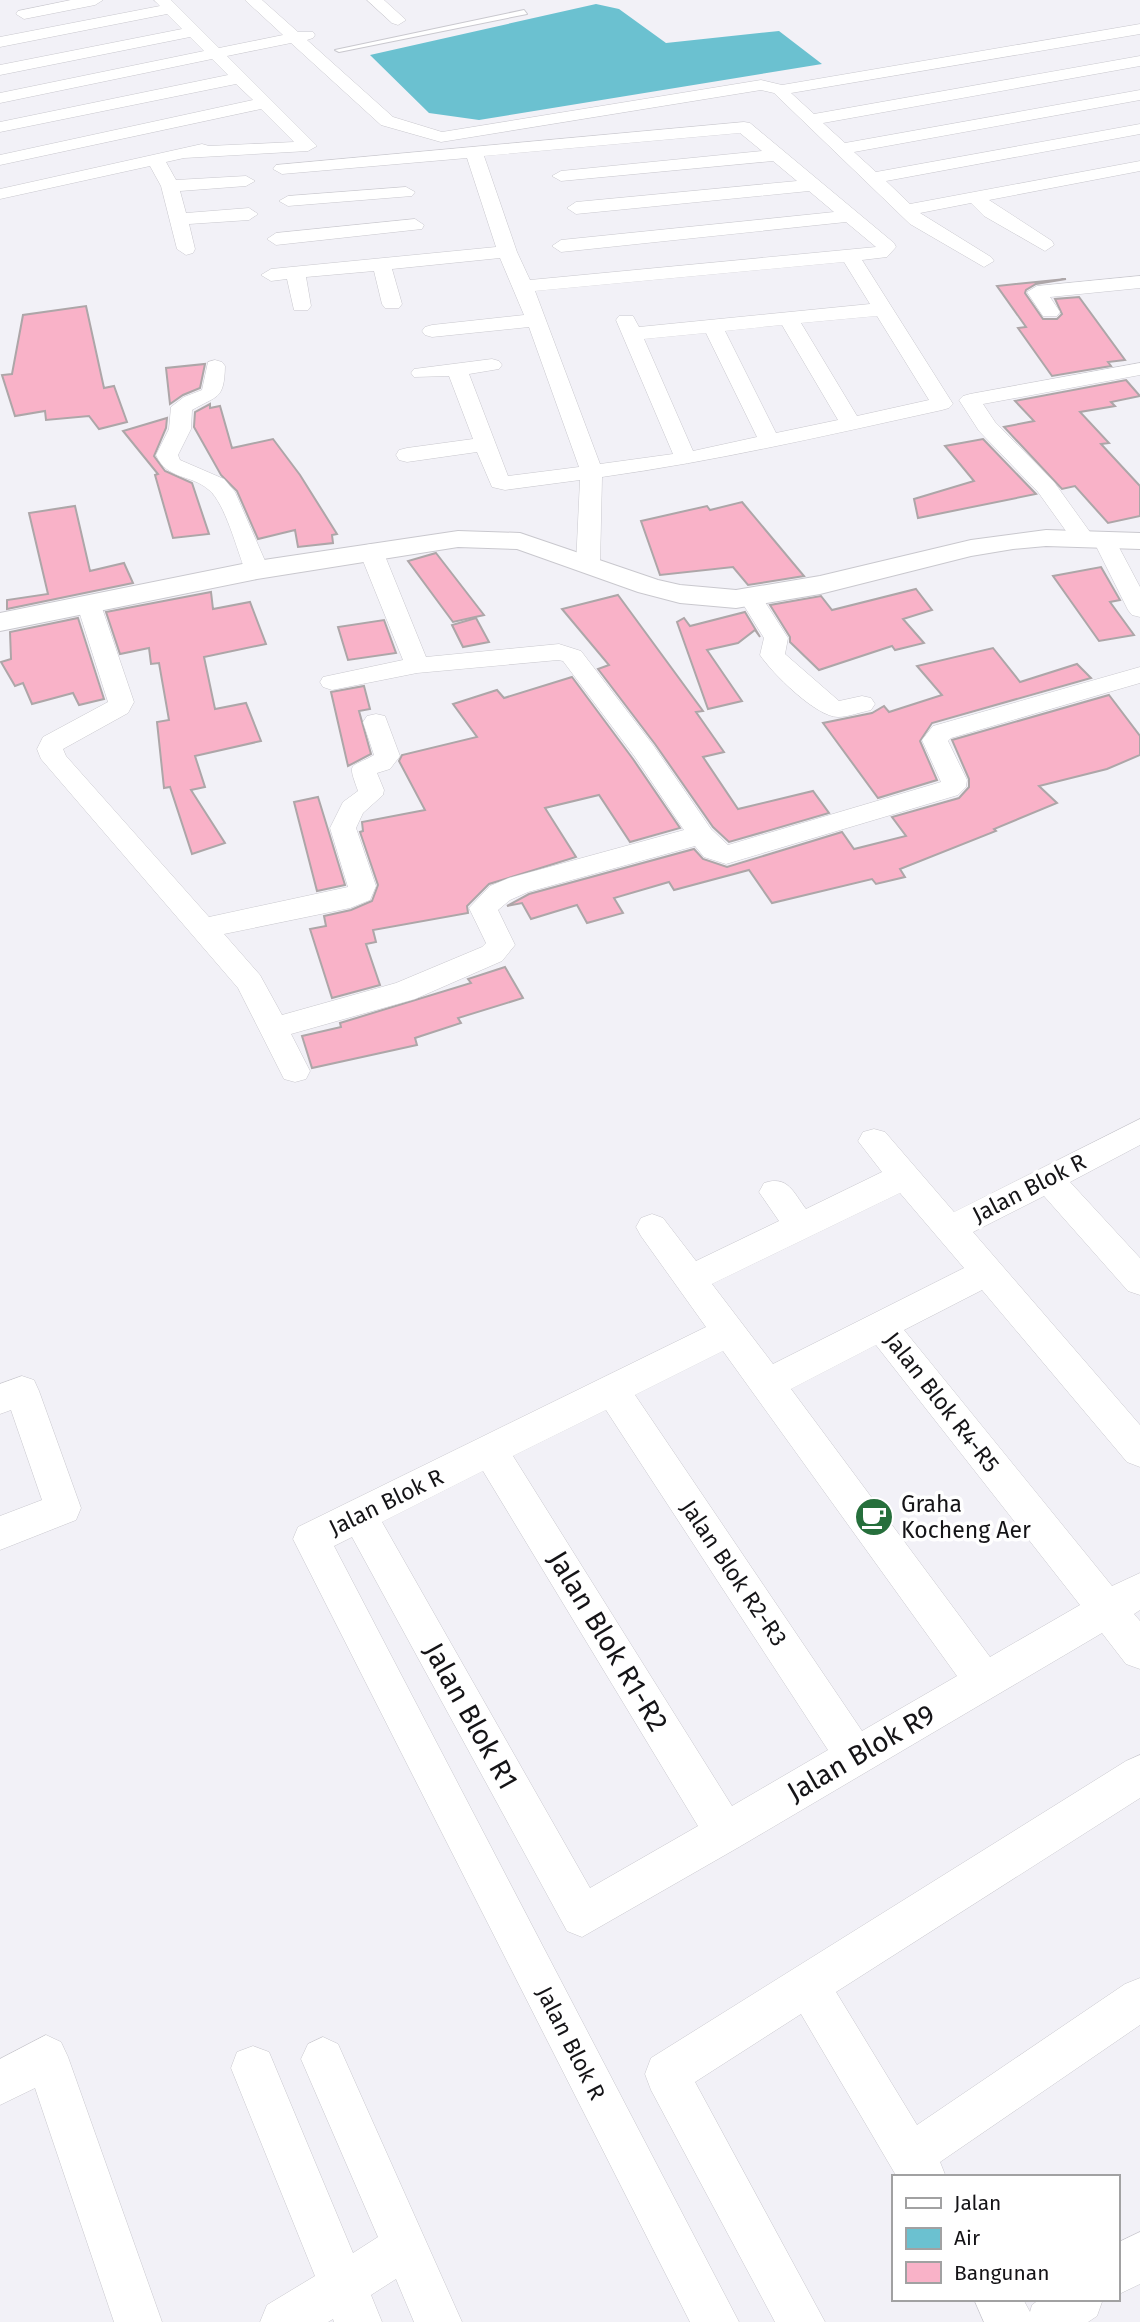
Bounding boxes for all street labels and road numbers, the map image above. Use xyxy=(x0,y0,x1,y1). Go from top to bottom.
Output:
street label: Jalan Blok R xyxy=(967,1147,1091,1229)
street label: Jalan Blok R4-R5 xyxy=(879,1326,1005,1478)
street label: Jalan Blok R xyxy=(324,1462,448,1542)
street label: Jalan Blok R2-R3 xyxy=(675,1495,793,1651)
street label: Jalan Blok R1-R2 xyxy=(541,1545,675,1737)
street label: Jalan Blok R1 xyxy=(417,1637,525,1795)
street label: Jalan Blok R9 xyxy=(781,1697,941,1809)
street label: Jalan Blok R xyxy=(530,1981,612,2105)

